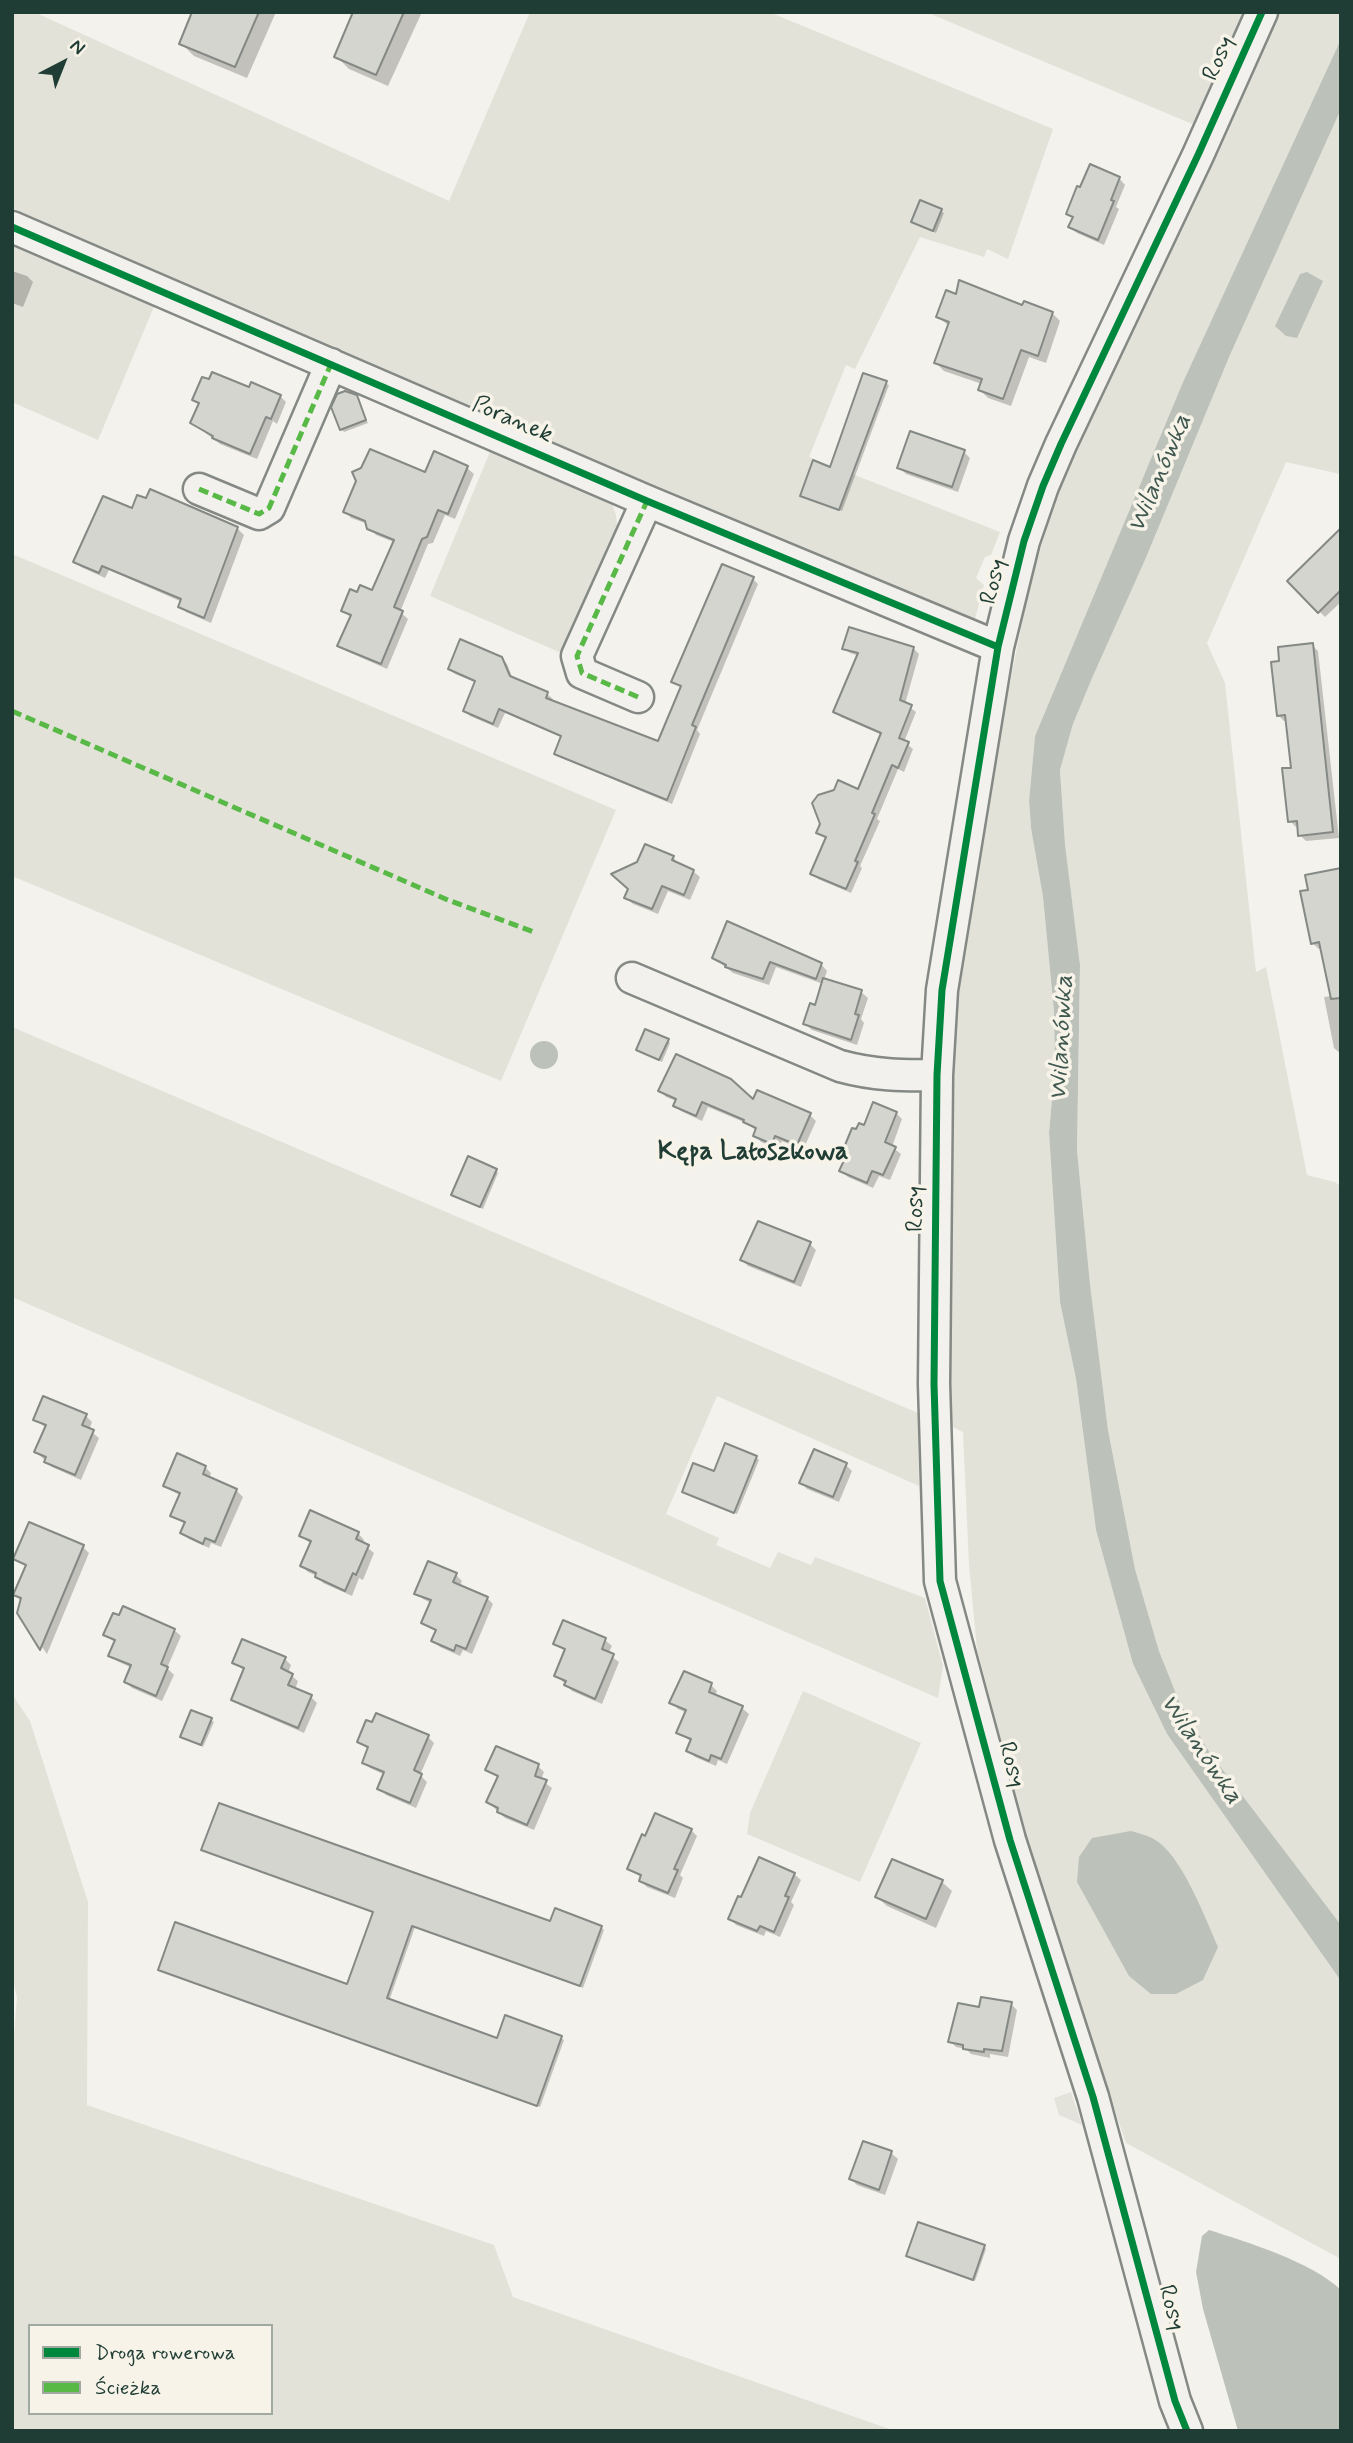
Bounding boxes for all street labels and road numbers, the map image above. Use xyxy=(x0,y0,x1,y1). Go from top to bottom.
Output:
street label: Rosy xyxy=(1197,32,1243,86)
street label: Poranek xyxy=(467,391,557,451)
street label: Rosy xyxy=(975,556,1015,608)
street label: Rosy xyxy=(903,1186,931,1232)
street label: Rosy xyxy=(990,1739,1030,1791)
street label: Rosy xyxy=(1150,2282,1190,2334)

